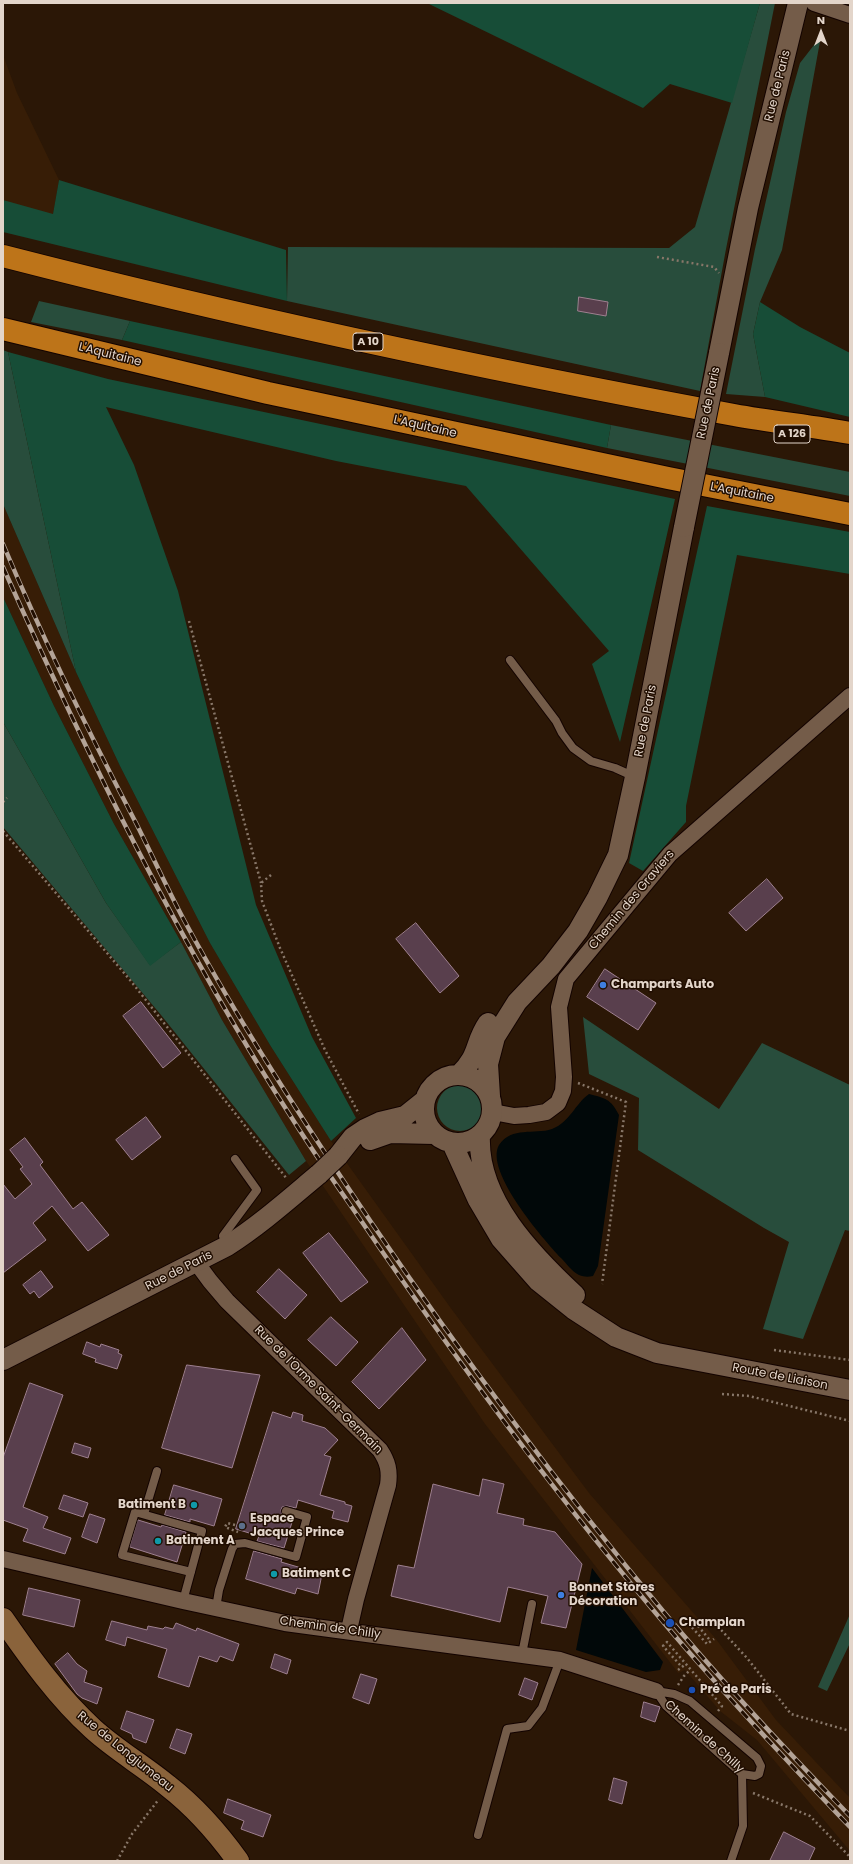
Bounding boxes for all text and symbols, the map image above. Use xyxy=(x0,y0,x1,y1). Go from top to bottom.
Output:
north arrow xyxy=(801,12,841,52)
text: N xyxy=(817,12,825,28)
street label: Rue de Paris xyxy=(762,49,794,123)
road number: A 10 xyxy=(353,333,383,351)
street label: L'Aquitaine xyxy=(77,340,143,370)
street label: Rue de Paris xyxy=(694,366,724,440)
street label: L'Aquitaine xyxy=(392,413,458,441)
road number: A 126 xyxy=(774,425,810,443)
street label: L'Aquitaine xyxy=(709,480,775,506)
street label: Rue de Paris xyxy=(632,684,660,758)
street label: Chemin des Graviers xyxy=(586,847,678,953)
place label: Champarts Auto xyxy=(611,978,714,992)
marker: Champarts Auto xyxy=(598,980,608,990)
street label: Rue de Paris xyxy=(143,1248,215,1294)
street label: Rue de l'Orme Saint-Germain xyxy=(251,1323,385,1457)
street label: Route de Liaison xyxy=(731,1361,829,1393)
place label: Batiment B xyxy=(118,1498,186,1512)
marker: Batiment B xyxy=(189,1500,199,1510)
place label: Espace Jacques Prince xyxy=(250,1512,344,1540)
marker: Espace Jacques Prince xyxy=(237,1521,247,1531)
place label: Batiment A xyxy=(166,1534,235,1548)
marker: Batiment A xyxy=(153,1536,163,1546)
place label: Batiment C xyxy=(282,1567,351,1581)
marker: Batiment C xyxy=(269,1569,279,1579)
place label: Bonnet Stores Décoration xyxy=(569,1581,655,1609)
marker: Bonnet Stores Décoration xyxy=(556,1590,566,1600)
street label: Chemin de Chilly xyxy=(279,1614,381,1642)
place label: Champlan xyxy=(679,1616,745,1630)
marker: Champlan xyxy=(664,1617,676,1629)
place label: Pré de Paris xyxy=(700,1683,772,1697)
marker: Pré de Paris xyxy=(687,1685,697,1695)
street label: Chemin de Chilly xyxy=(661,1698,747,1776)
street label: Rue de Longjumeau xyxy=(74,1709,176,1795)

